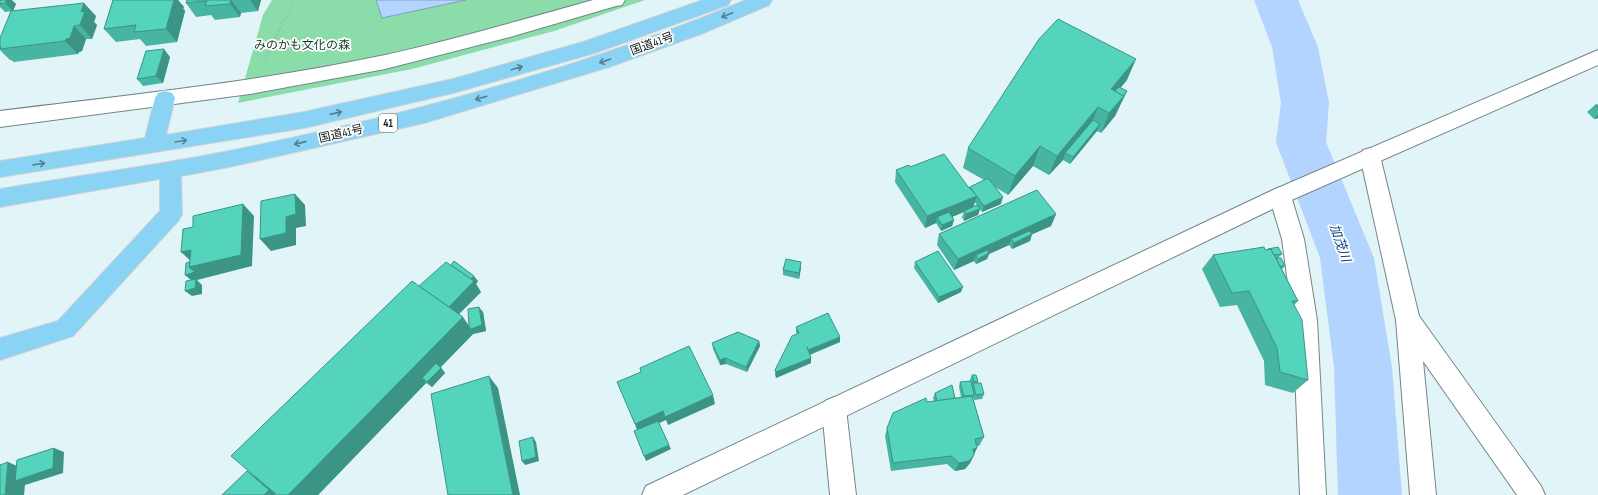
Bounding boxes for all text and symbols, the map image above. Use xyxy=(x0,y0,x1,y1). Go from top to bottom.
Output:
one-way arrow xyxy=(721,12,733,19)
street label: 国道41号 xyxy=(628,29,676,59)
park label: みのかも文化の森 xyxy=(254,38,350,53)
one-way arrow xyxy=(599,58,612,65)
one-way arrow xyxy=(510,64,523,71)
one-way arrow xyxy=(474,95,487,102)
one-way arrow xyxy=(329,108,342,116)
road number: 41 xyxy=(379,114,397,132)
street label: 国道41号 xyxy=(317,122,365,146)
one-way arrow xyxy=(174,136,187,144)
one-way arrow xyxy=(294,140,307,148)
one-way arrow xyxy=(32,160,45,168)
water label: 加茂川 xyxy=(1326,222,1355,266)

